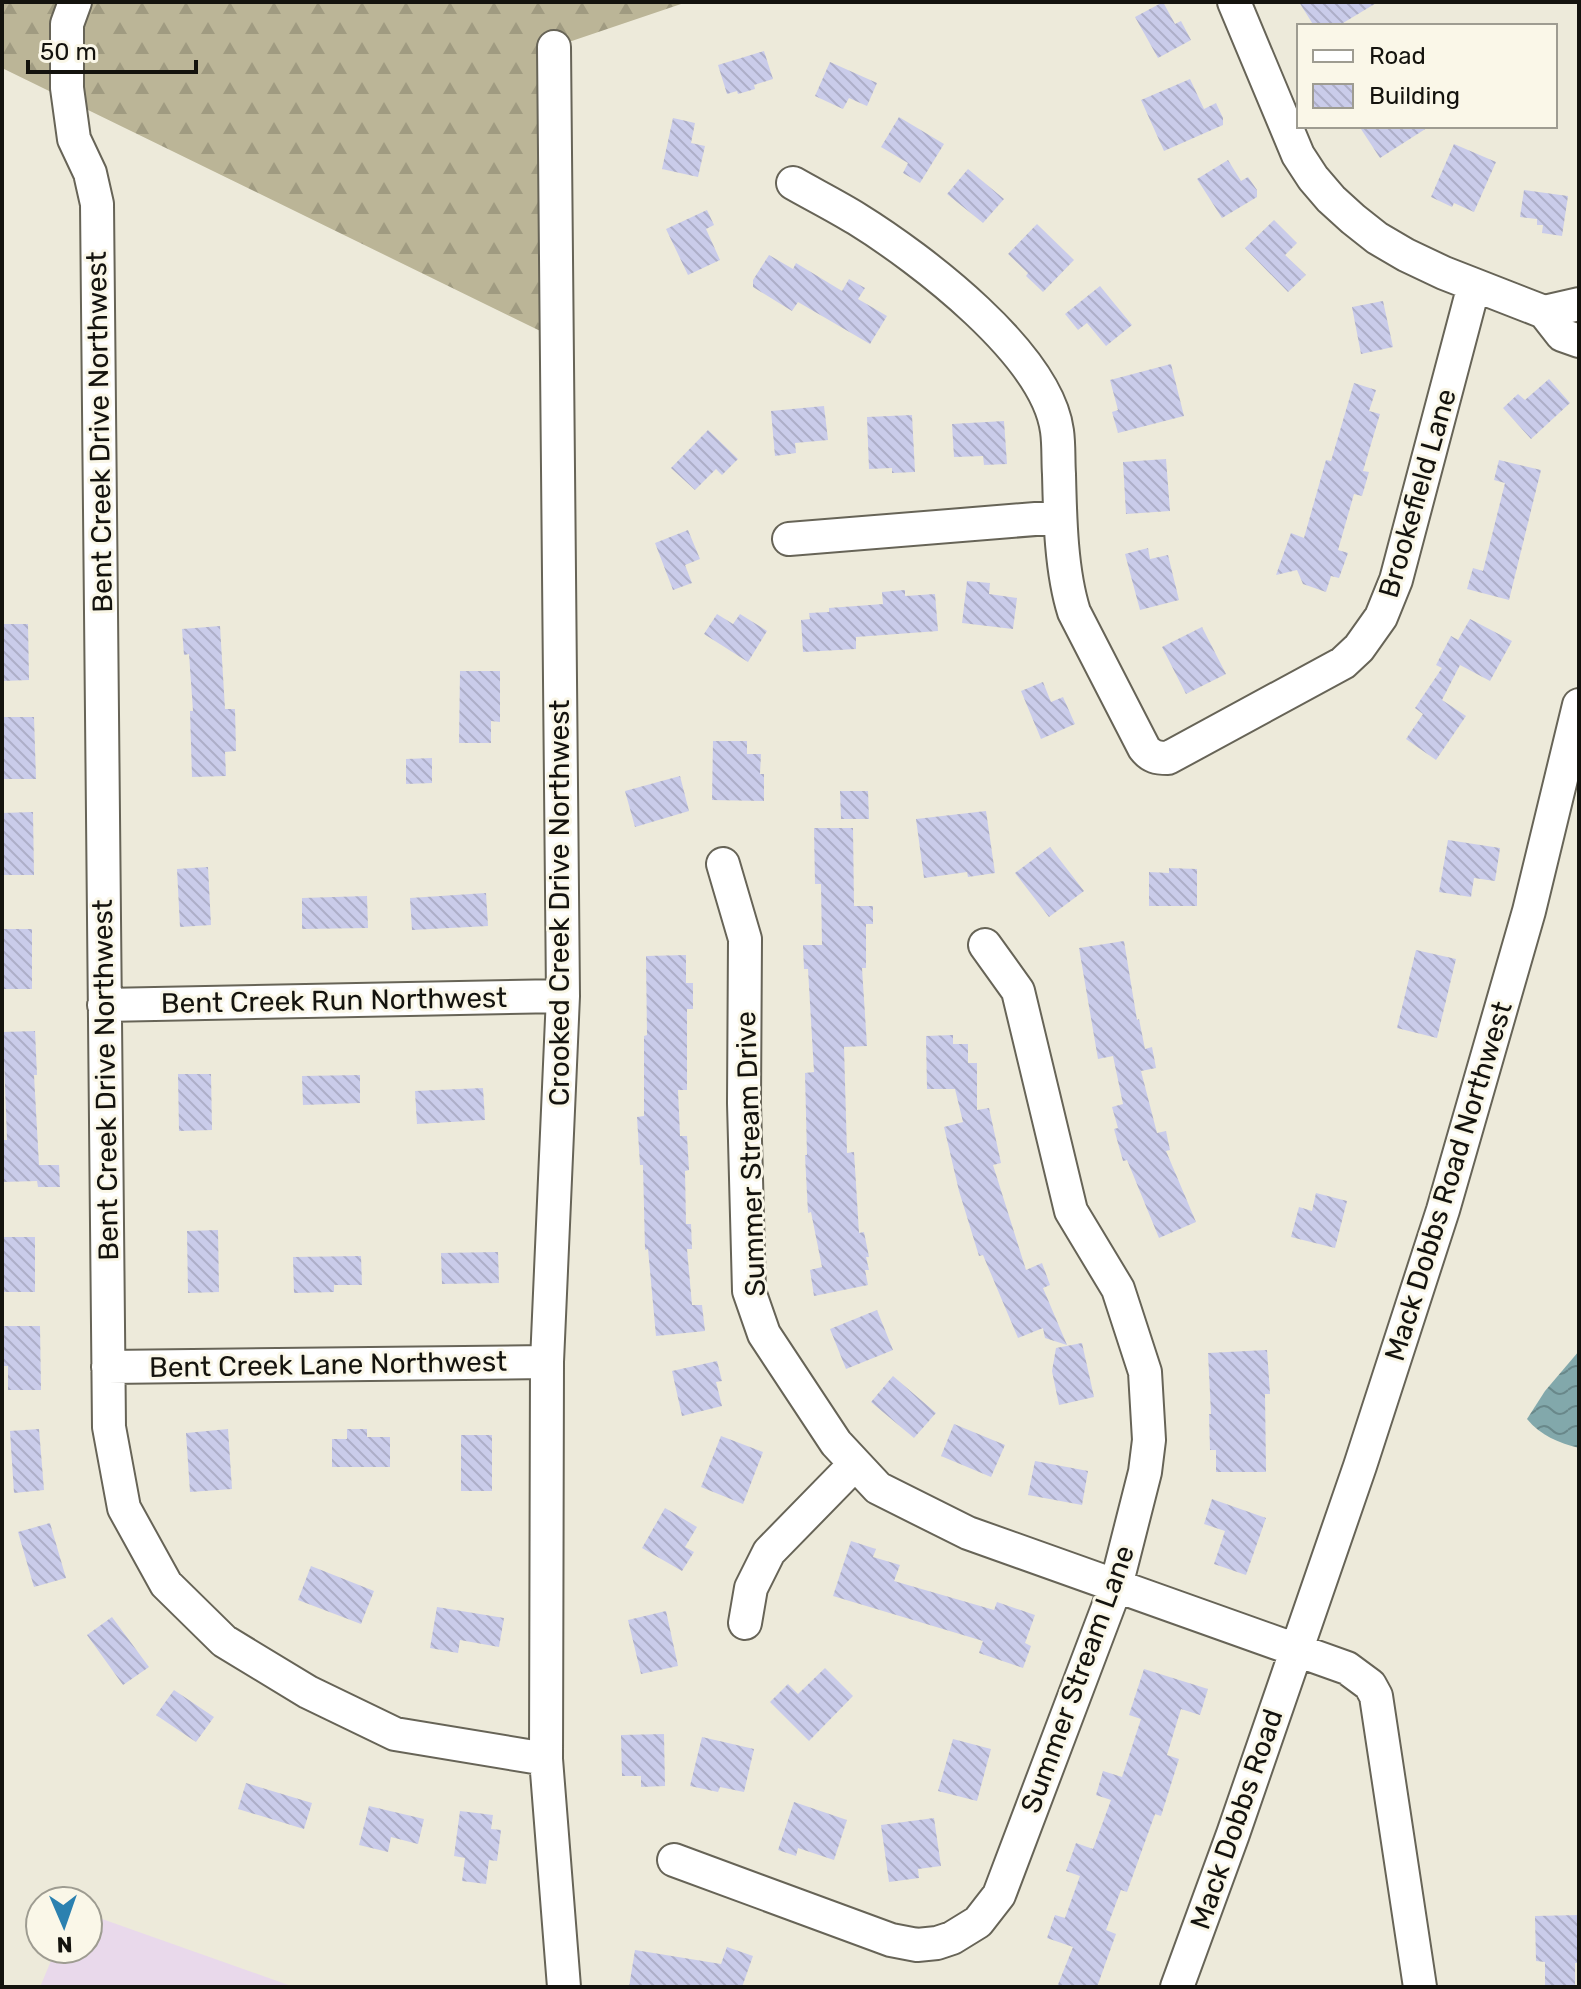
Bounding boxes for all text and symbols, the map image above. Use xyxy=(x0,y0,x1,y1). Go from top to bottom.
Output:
scale bar xyxy=(28,24,196,74)
legend xyxy=(1297,24,1557,128)
text: 50 m xyxy=(40,38,97,66)
text: Road xyxy=(1369,42,1426,70)
text: Building xyxy=(1369,82,1460,110)
street label: Bent Creek Drive Northwest xyxy=(80,251,119,613)
street label: Brookefield Lane xyxy=(1372,385,1463,601)
street label: Crooked Creek Drive Northwest xyxy=(543,700,576,1106)
street label: Bent Creek Drive Northwest xyxy=(86,899,125,1261)
street label: Bent Creek Run Northwest xyxy=(161,981,507,1020)
street label: Mack Dobbs Road Northwest xyxy=(1378,997,1519,1365)
street label: Summer Stream Drive xyxy=(729,1011,772,1297)
street label: Bent Creek Lane Northwest xyxy=(149,1345,507,1384)
street label: Summer Stream Lane xyxy=(1014,1541,1141,1817)
street label: Mack Dobbs Road xyxy=(1183,1705,1290,1933)
north arrow xyxy=(24,1885,104,1965)
text: N xyxy=(56,1931,73,1958)

